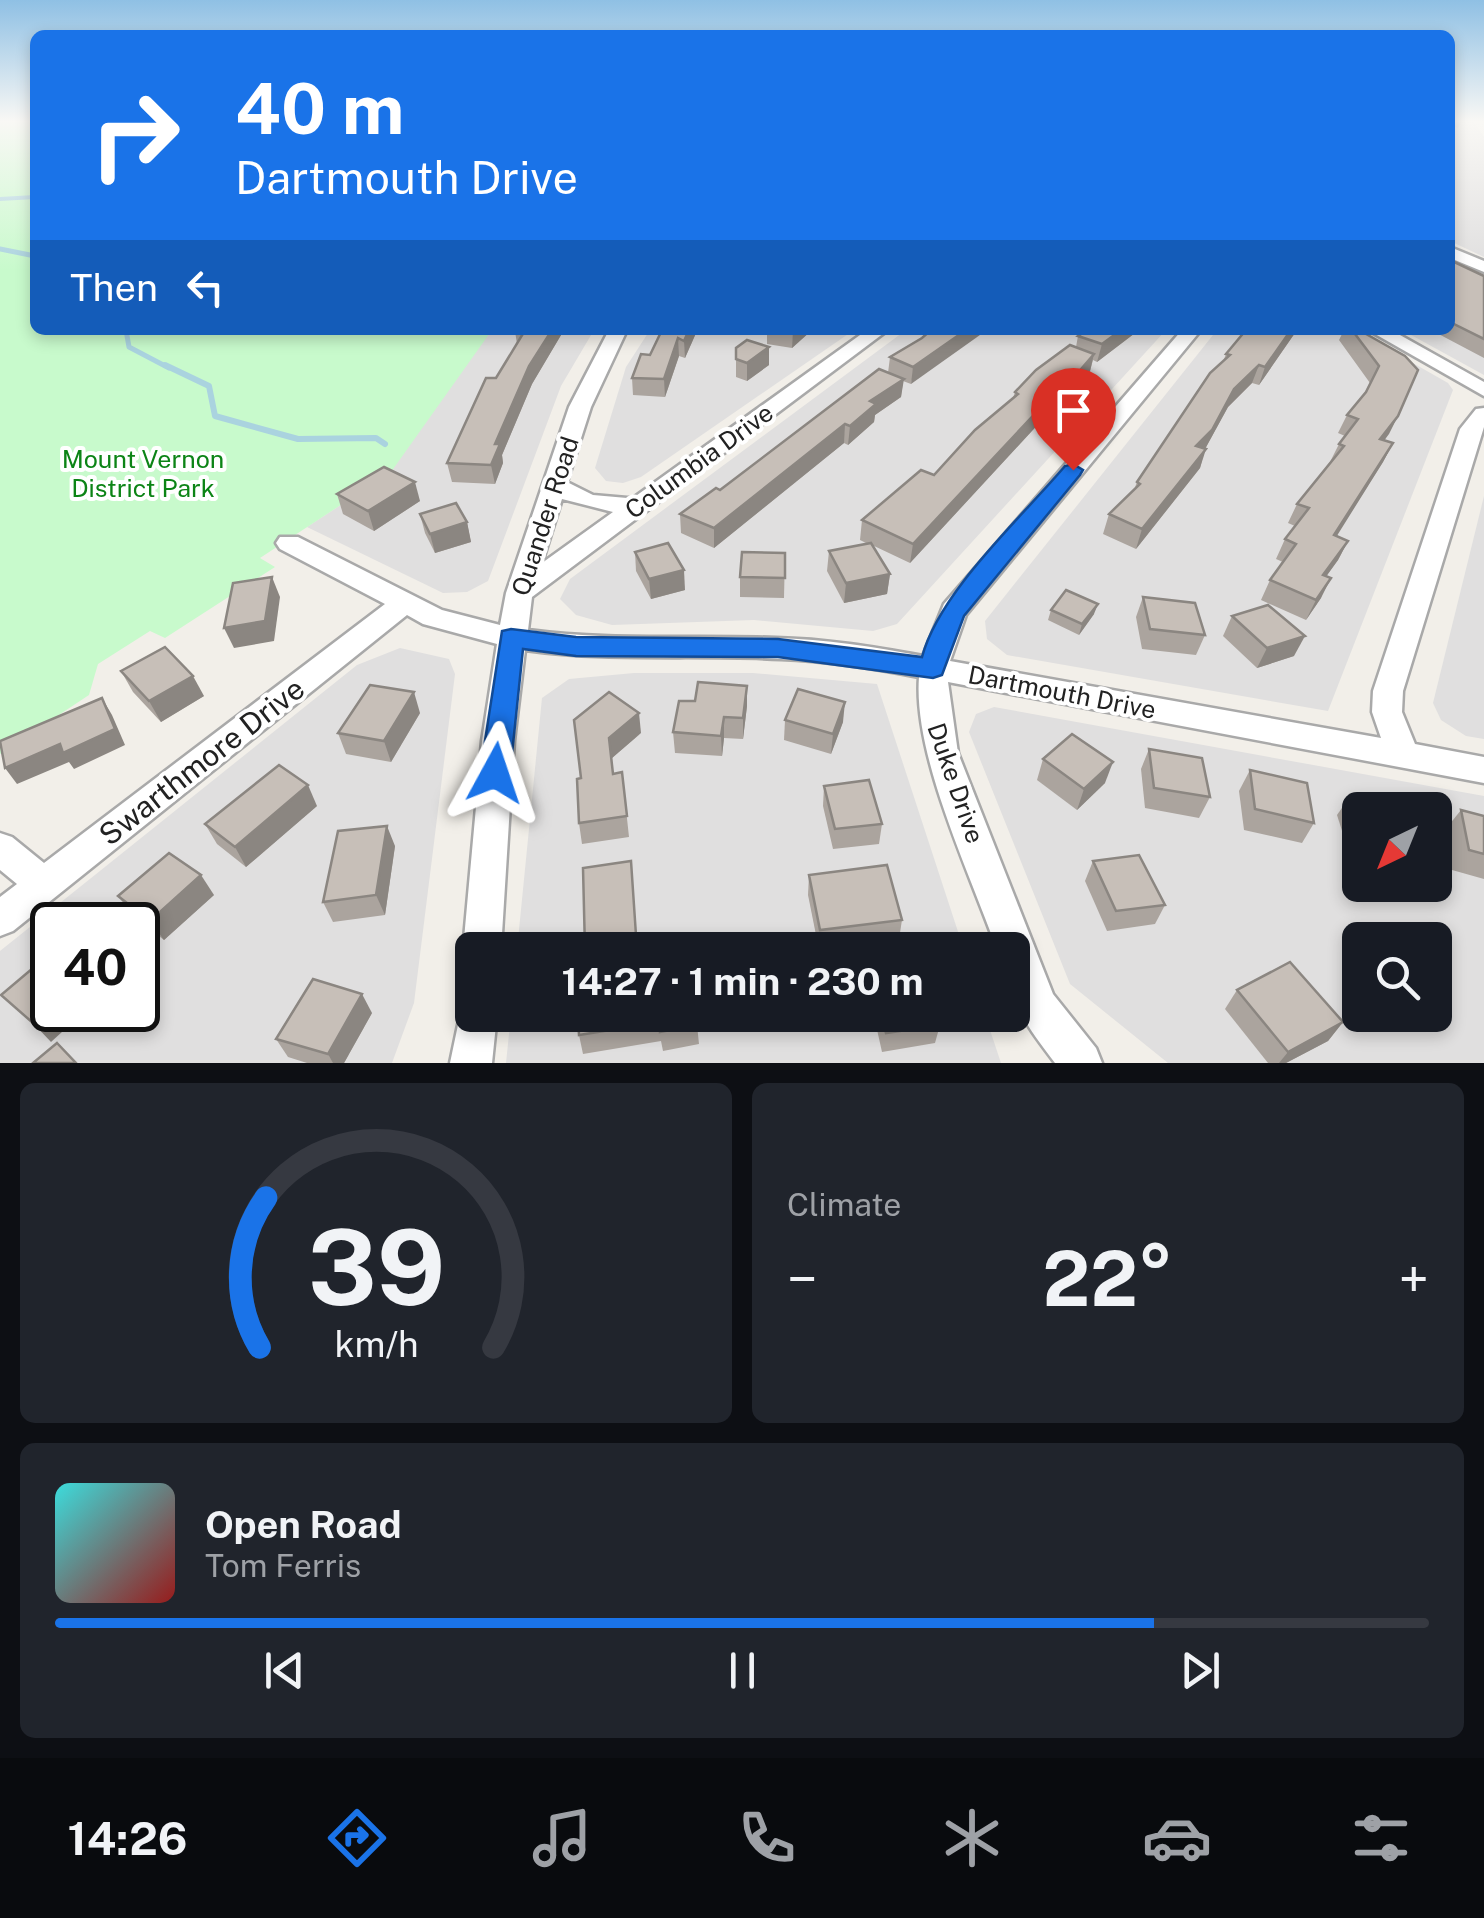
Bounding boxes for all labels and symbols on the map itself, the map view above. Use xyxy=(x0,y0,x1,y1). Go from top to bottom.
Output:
pin xyxy=(1031,368,1116,471)
street label: Columbia Drive xyxy=(619,397,779,525)
street label: Quander Road xyxy=(505,433,585,599)
park label: Mount Vernon District Park xyxy=(62,444,224,503)
street label: Dartmouth Drive xyxy=(966,659,1158,725)
street label: Swarthmore Drive xyxy=(92,670,311,852)
street label: Duke Drive xyxy=(921,719,991,847)
position arrow xyxy=(443,721,547,825)
north arrow xyxy=(1342,792,1452,902)
speed limit sign: 40 xyxy=(30,902,160,1032)

